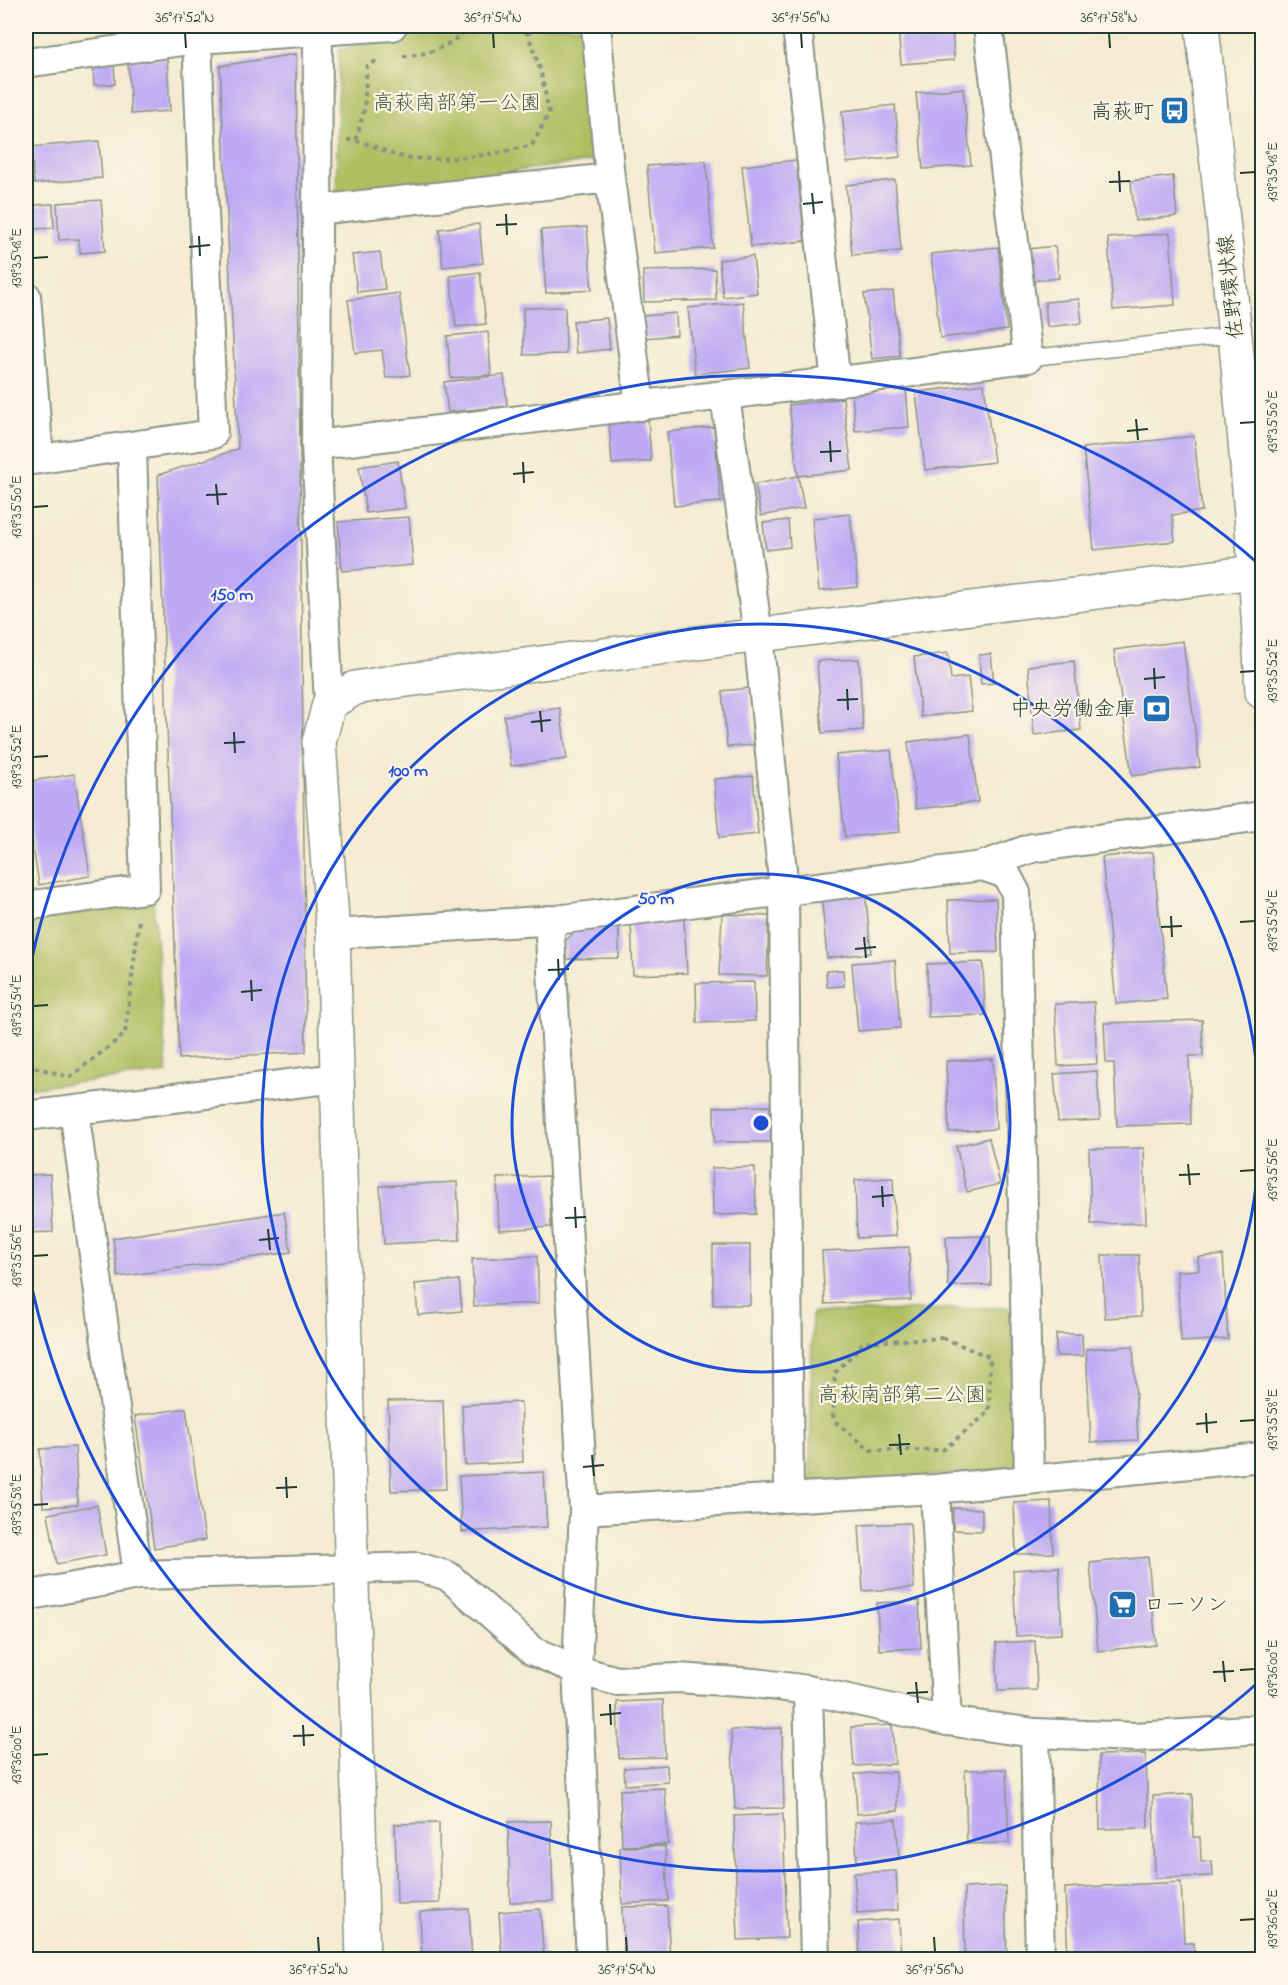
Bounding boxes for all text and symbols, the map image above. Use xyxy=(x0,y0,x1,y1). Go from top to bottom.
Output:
text: 36°17'52"N xyxy=(155,7,215,29)
text: 36°17'54"N xyxy=(464,7,522,29)
text: 36°17'56"N xyxy=(772,7,830,29)
text: 36°17'58"N xyxy=(1080,7,1138,29)
park label: 高萩南部第一公園 xyxy=(373,89,541,119)
bus stop icon: 高萩町 xyxy=(1159,95,1191,127)
place label: 高萩町 xyxy=(1091,98,1154,128)
text: 139°35'48"E xyxy=(1262,142,1284,202)
text: 139°35'48"E xyxy=(6,228,28,288)
street label: 佐野環状線 xyxy=(1212,233,1252,341)
text: 139°35'50"E xyxy=(1262,390,1284,454)
text: 139°35'50"E xyxy=(6,475,28,539)
text: 150 m xyxy=(211,583,253,609)
text: 139°35'52"E xyxy=(1262,639,1284,703)
bank icon: 中央労働金庫 xyxy=(1141,692,1173,724)
place label: 中央労働金庫 xyxy=(1010,695,1136,725)
text: 139°35'52"E xyxy=(6,725,28,789)
text: 100 m xyxy=(388,759,428,785)
text: 50 m xyxy=(638,887,674,913)
text: 139°35'54"E xyxy=(1262,889,1284,953)
text: 139°35'54"E xyxy=(6,974,28,1038)
centre of rings xyxy=(751,1113,771,1133)
text: 139°35'56"E xyxy=(1262,1138,1284,1202)
text: 139°35'56"E xyxy=(6,1224,28,1288)
park label: 高萩南部第二公園 xyxy=(818,1381,986,1411)
text: 139°35'58"E xyxy=(1262,1389,1284,1451)
text: 139°35'58"E xyxy=(6,1474,28,1536)
supermarket icon: ローソン xyxy=(1107,1588,1139,1620)
place label: ローソン xyxy=(1144,1591,1228,1621)
text: 139°36'00"E xyxy=(1262,1639,1284,1699)
text: 139°36'00"E xyxy=(6,1725,28,1785)
text: 139°36'02"E xyxy=(1262,1889,1284,1949)
text: 36°17'52"N xyxy=(289,1959,349,1981)
text: 36°17'54"N xyxy=(598,1959,656,1981)
text: 36°17'56"N xyxy=(906,1959,964,1981)

